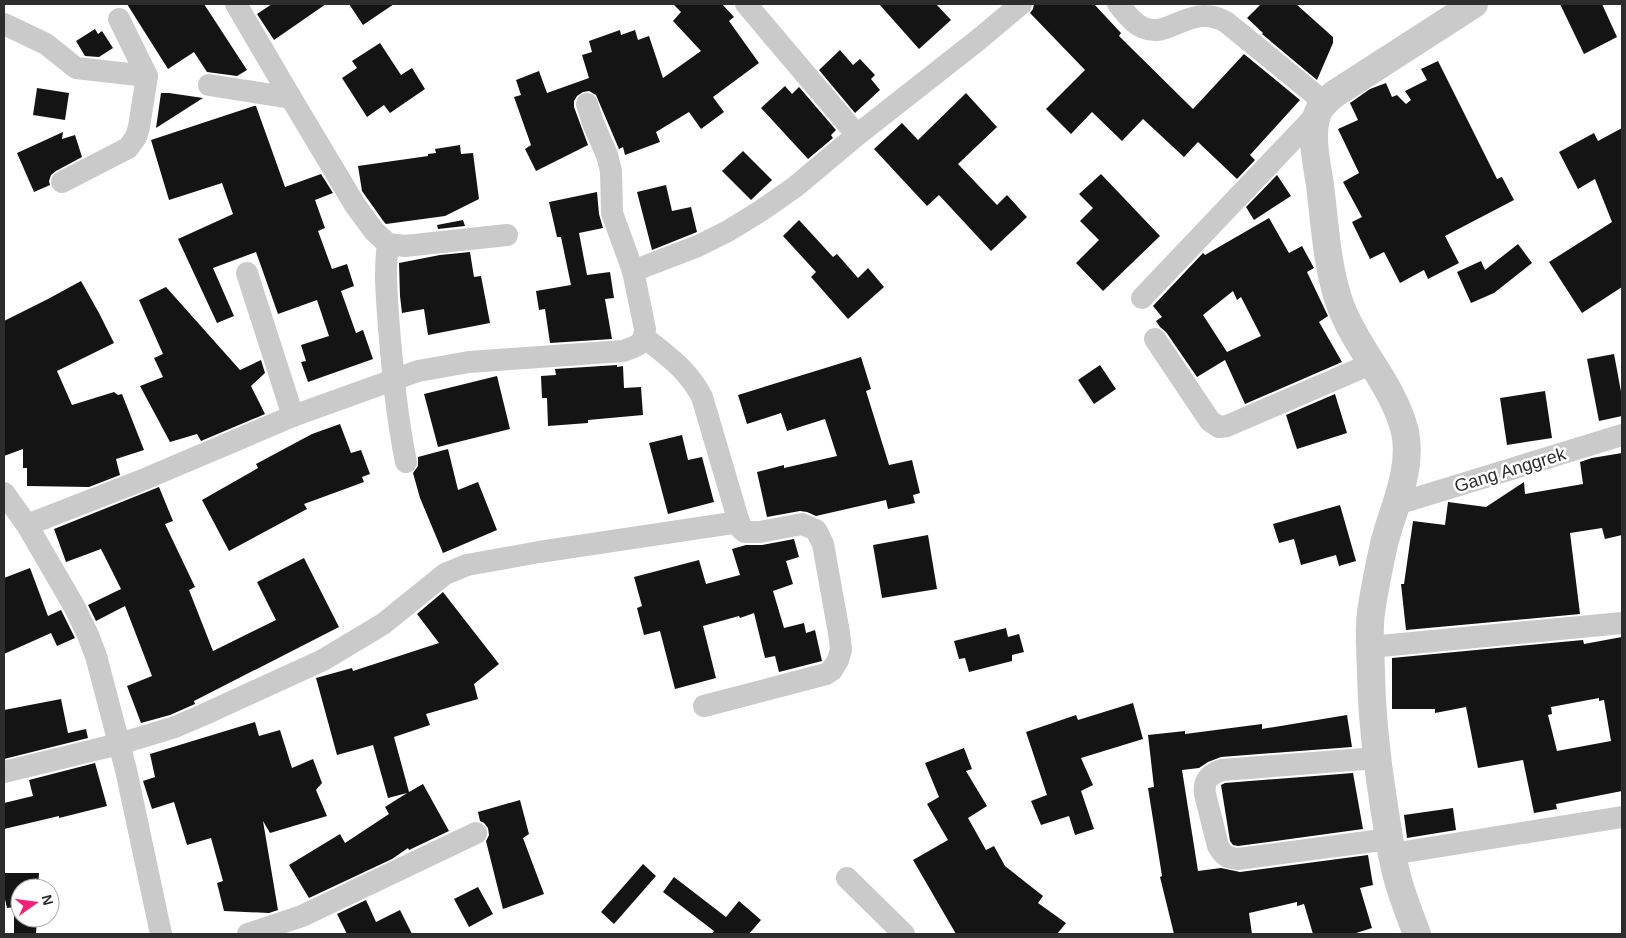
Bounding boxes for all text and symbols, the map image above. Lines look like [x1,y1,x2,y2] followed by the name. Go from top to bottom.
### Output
[1452,443,1569,496] street label: Gang Anggrek
[10,878,60,928] north arrow
[39,893,57,907] text: N

